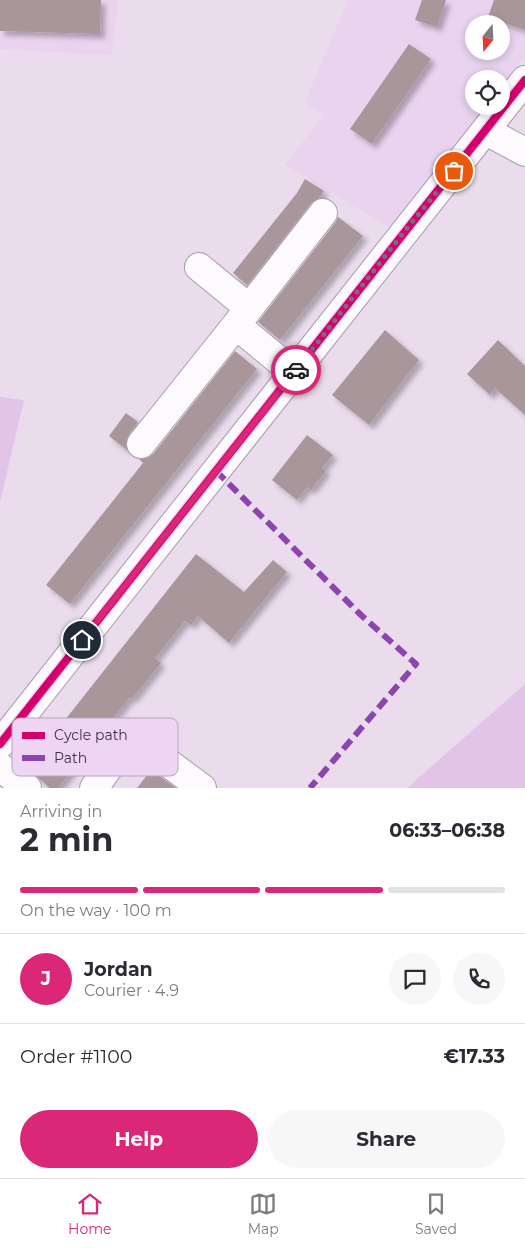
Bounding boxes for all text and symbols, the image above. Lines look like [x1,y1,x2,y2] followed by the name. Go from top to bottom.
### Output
[465,15,510,60] north arrow
[465,15,510,115] map controls
[465,70,510,115] button: locate
[433,150,475,192] pin
[440,157,468,185] icon: bag
[271,345,321,395] courier
[282,356,310,384] icon: car
[61,619,103,661] pin
[68,626,96,654] icon: home
[12,718,178,776] legend
[54,726,128,744] text: Cycle path
[54,749,87,767] text: Path
[20,802,102,821] text: Arriving in
[389,819,505,842] text: 06:33–06:38
[20,820,113,859] text: 2 min
[20,901,172,920] text: On the way · 100 m
[389,953,441,1005] button: chat
[453,953,505,1005] button: phone
[84,958,153,981] text: Jordan
[41,967,51,990] text: J
[84,981,179,1000] text: Courier · 4.9
[20,1045,132,1068] text: Order #1100
[444,1045,505,1068] text: €17.33
[20,1110,258,1168] button: Help
[268,1110,505,1168] button: Share
[68,1190,112,1238] tab: Home
[248,1190,279,1238] tab: Map
[415,1190,457,1238] tab: Saved

